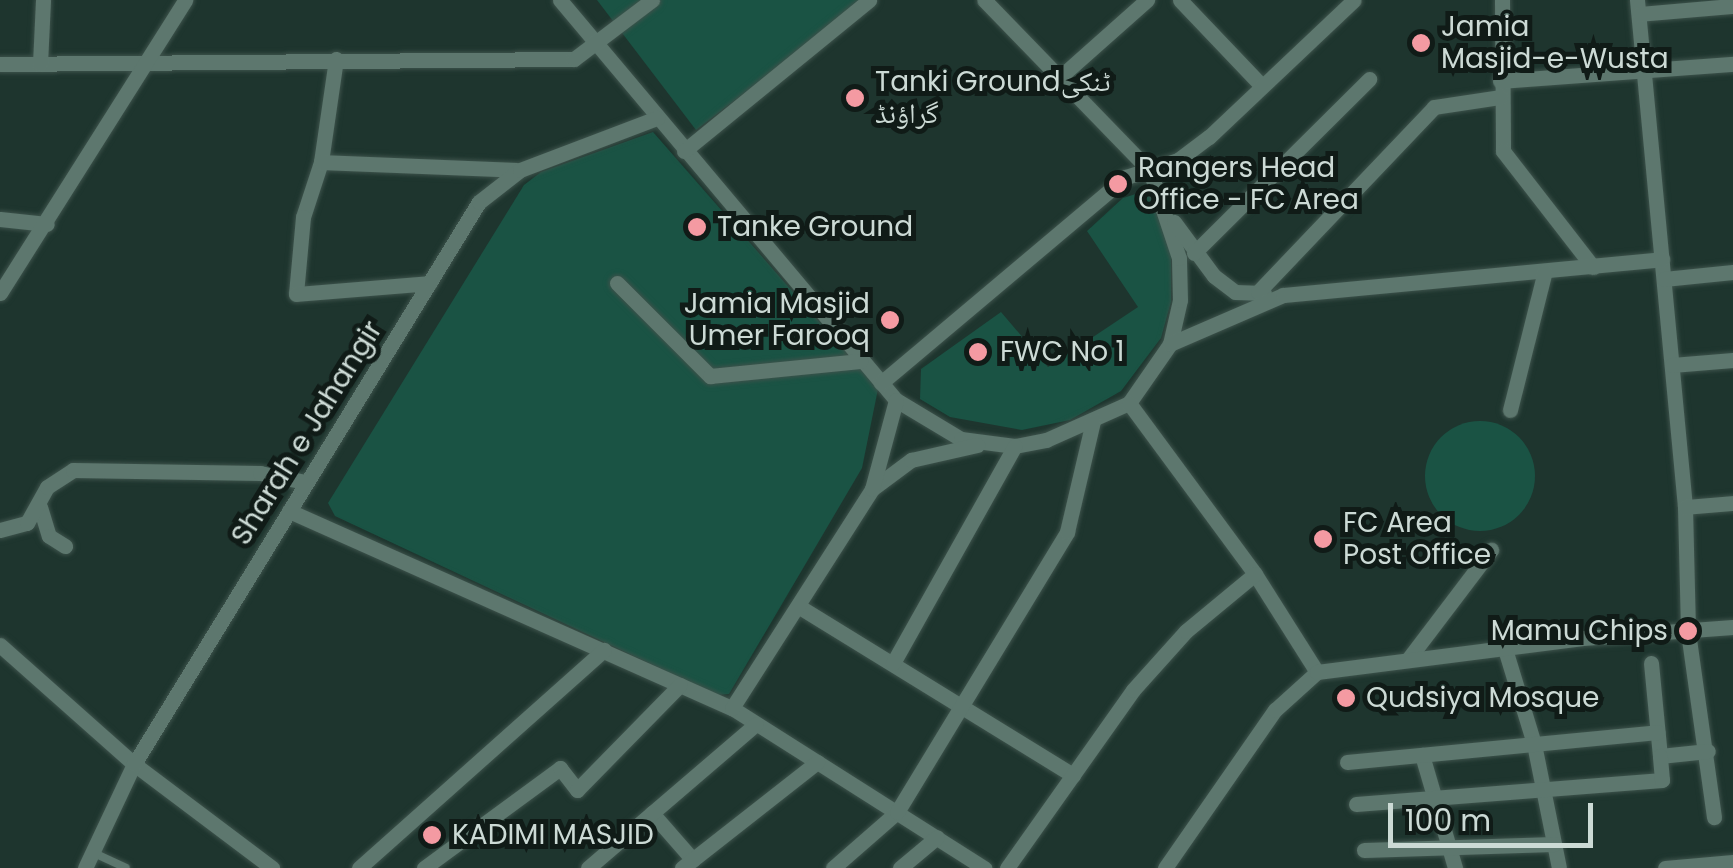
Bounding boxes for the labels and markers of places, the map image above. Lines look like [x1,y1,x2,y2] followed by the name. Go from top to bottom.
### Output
[1441,10,1669,76] place label: Jamia Masjid-e-Wusta
[1410,32,1432,54] marker: Jamia Masjid-e-Wusta
[875,65,1111,131] place label: Tanki Groundٹنکی گراؤنڈ
[844,87,866,109] marker: Tanki Groundٹنکی گراؤنڈ
[1138,151,1359,217] place label: Rangers Head Office - FC Area
[1107,173,1129,195] marker: Rangers Head Office - FC Area
[717,210,913,244] place label: Tanke Ground
[686,216,708,238] marker: Tanke Ground
[684,287,870,353] place label: Jamia Masjid Umer Farooq
[879,309,901,331] marker: Jamia Masjid Umer Farooq
[1000,335,1125,369] place label: FWC No 1
[965,339,991,365] marker: FWC No 1
[1343,506,1491,572] place label: FC Area Post Office
[1312,528,1334,550] marker: FC Area Post Office
[1491,614,1668,648] place label: Mamu Chips
[1677,620,1699,642] marker: Mamu Chips
[1366,681,1599,715] place label: Qudsiya Mosque
[1335,687,1357,709] marker: Qudsiya Mosque
[452,818,654,852] place label: KADIMI MASJID
[421,824,443,846] marker: KADIMI MASJID

